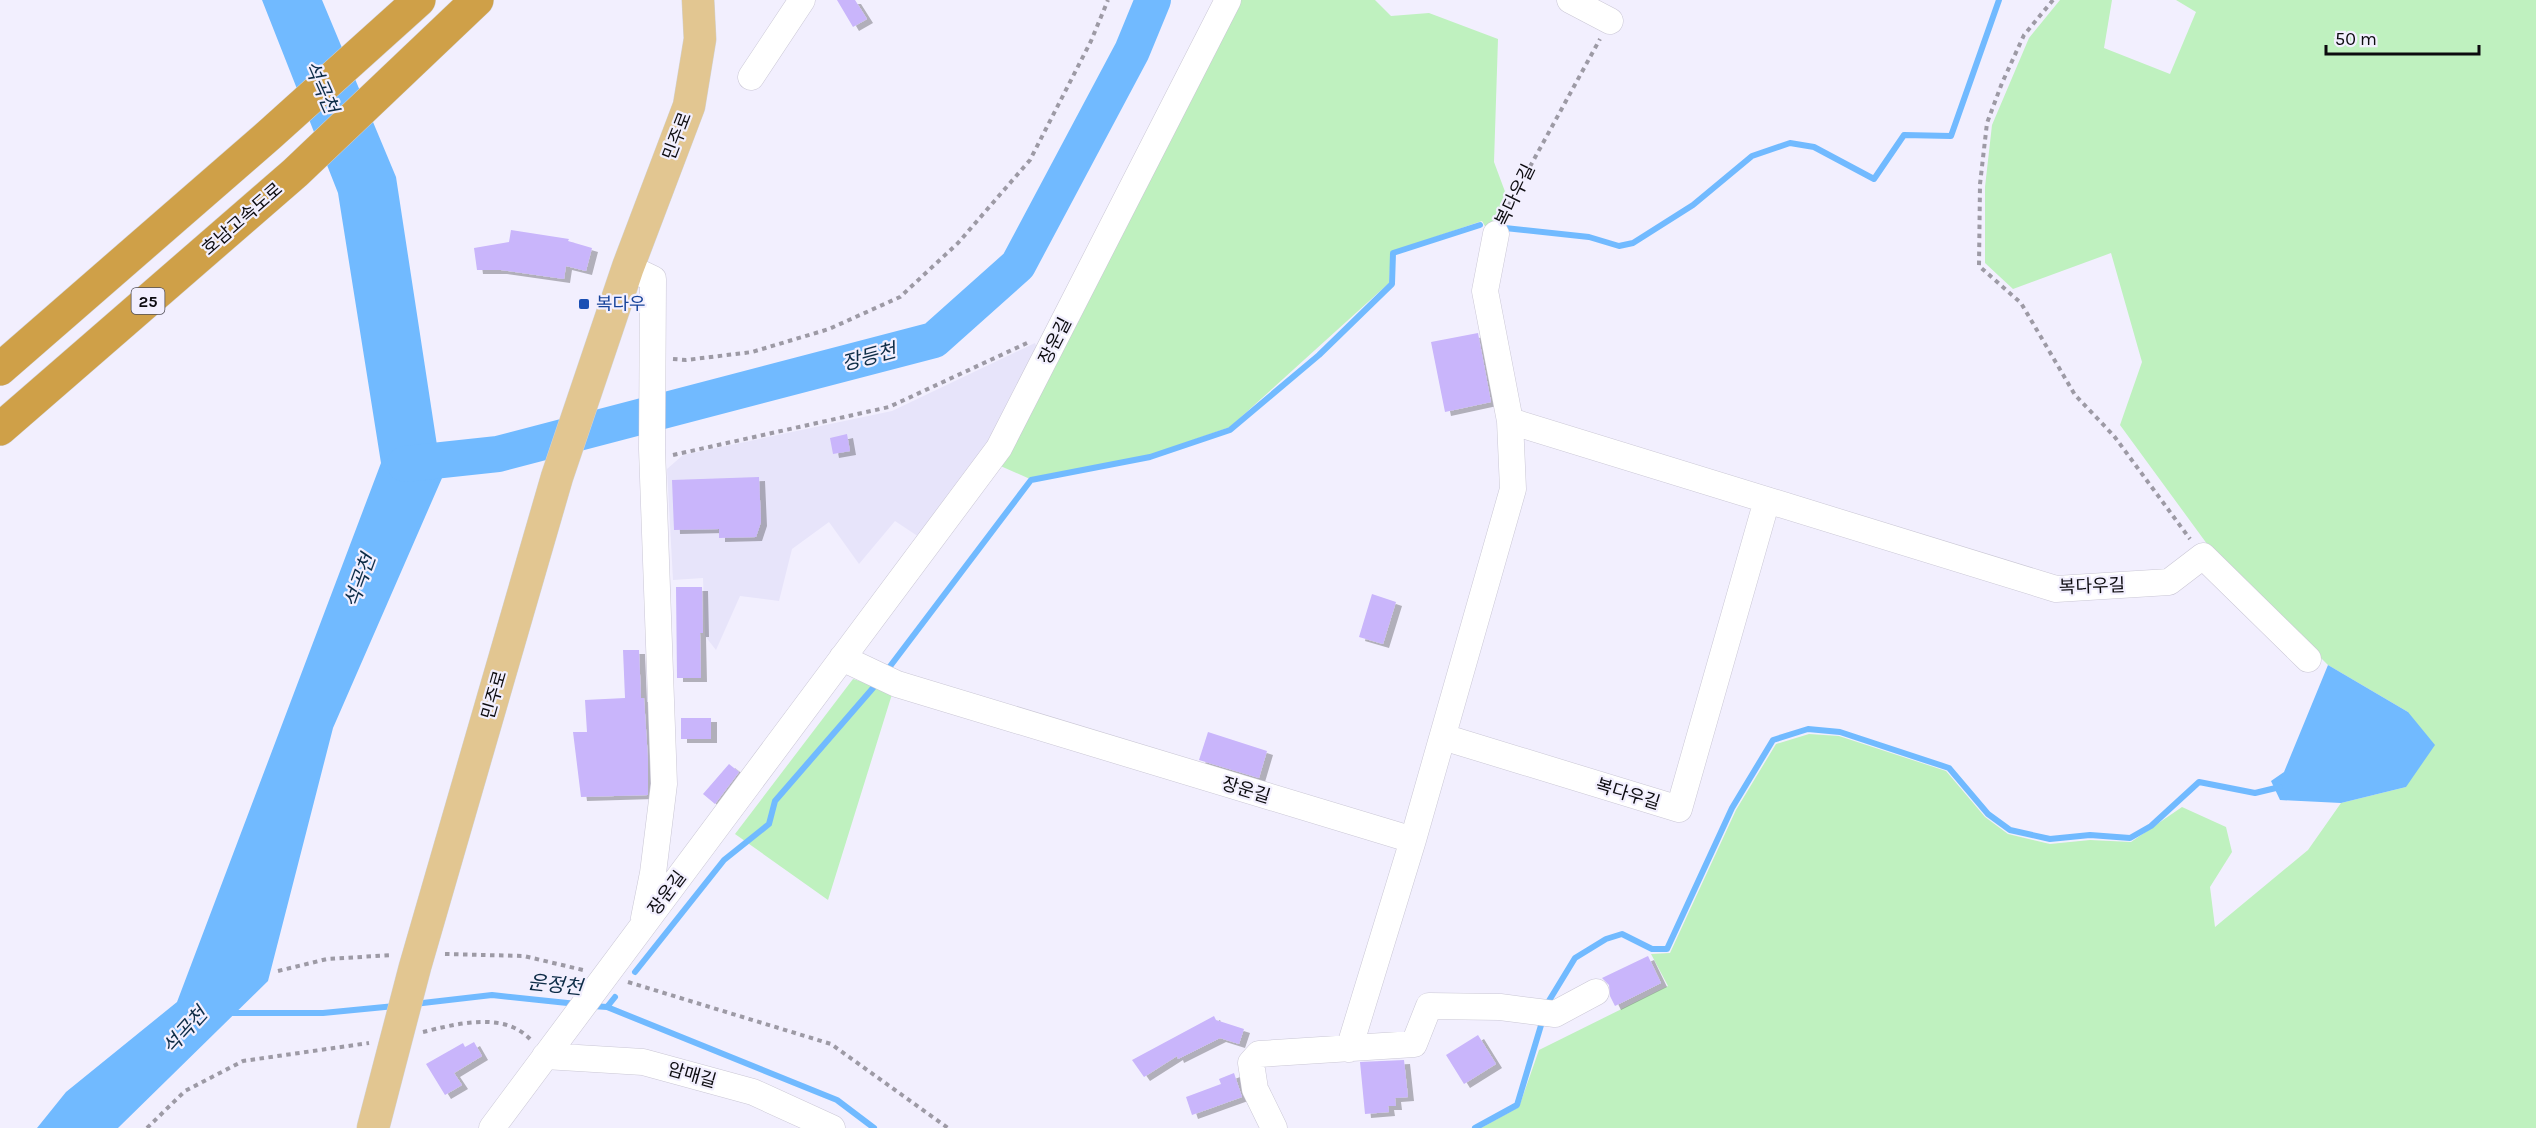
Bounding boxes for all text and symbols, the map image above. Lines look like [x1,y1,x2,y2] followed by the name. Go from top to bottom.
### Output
[2326,18,2479,56] scale bar
[2335,28,2377,50] text: 50 m
[299,57,344,119] water label: 석곡천
[658,109,696,163] street label: 민주로
[1491,160,1539,230] street label: 복다우길
[197,178,287,260] street label: 호남고속도로
[132,288,164,314] road number: 25
[596,293,646,315] place label: 복다우
[577,297,591,311] marker: 복다우
[1034,314,1076,368] street label: 장운길
[839,338,901,375] water label: 장등천
[340,549,381,611] water label: 석곡천
[2059,574,2125,598] street label: 복다우길
[477,668,511,722] street label: 민주로
[1219,772,1273,808] street label: 장운길
[1593,774,1663,814] street label: 복다우길
[643,867,691,919] street label: 장운길
[526,971,586,1000] water label: 운정천
[158,1001,214,1059] water label: 석곡천
[665,1058,719,1092] street label: 암매길

